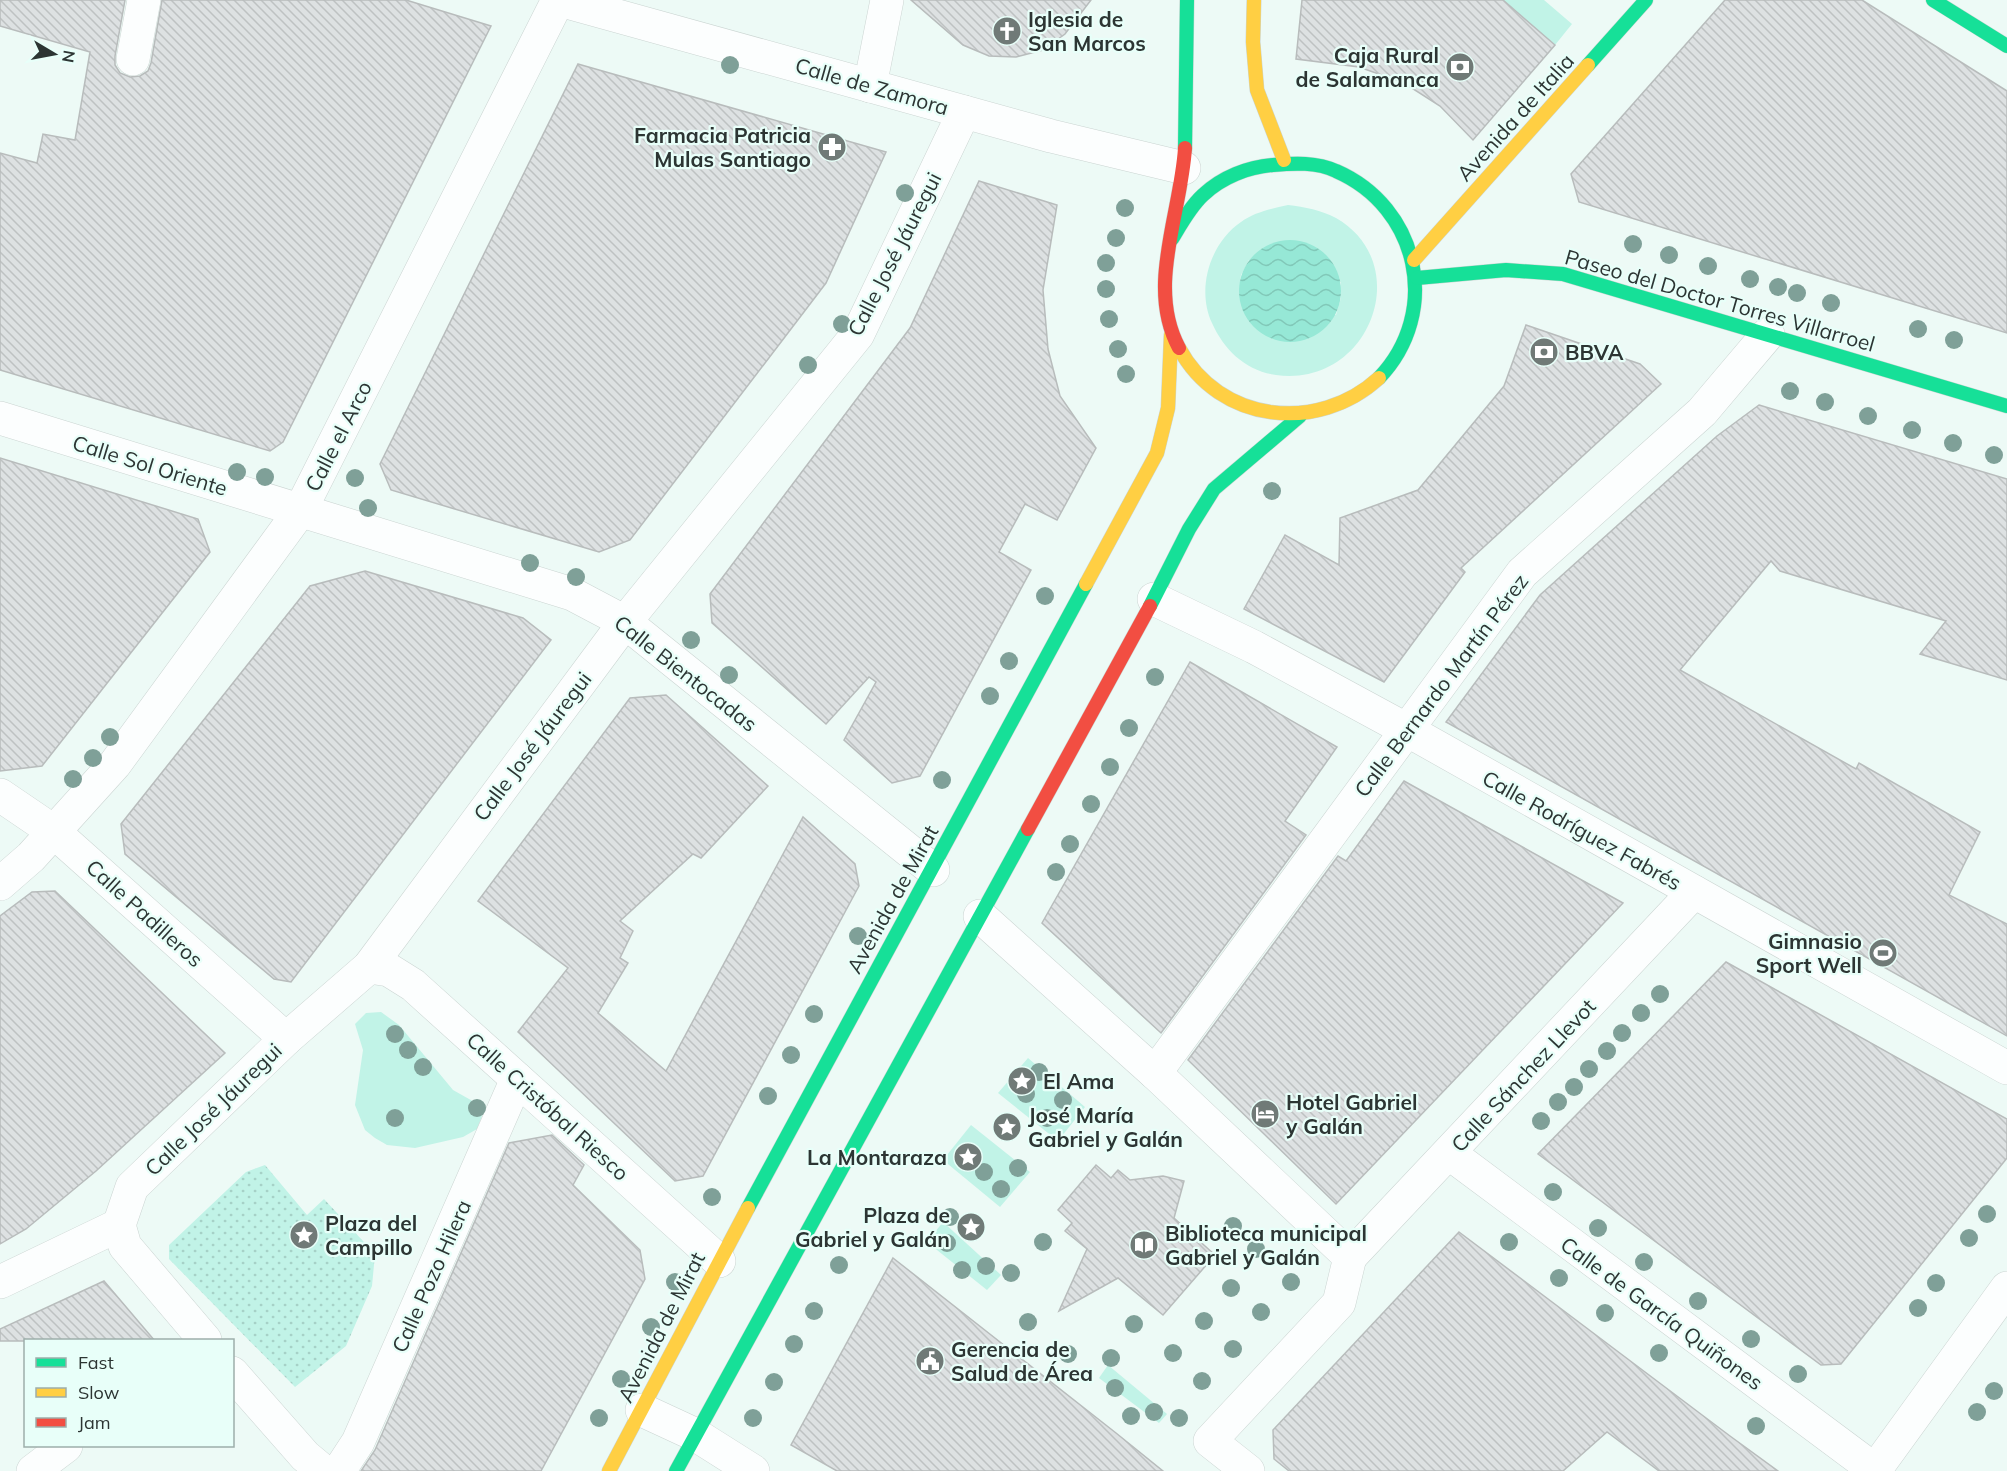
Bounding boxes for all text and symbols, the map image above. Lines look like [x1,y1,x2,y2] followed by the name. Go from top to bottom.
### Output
[1028,6,1146,56] place label: Iglesia de San Marcos
[991,15,1023,47] church icon: Iglesia de San Marcos
[24,24,84,84] north arrow
[1296,42,1439,92] place label: Caja Rural de Salamanca
[1451,48,1579,186] street label: Avenida de Italia
[58,49,80,64] text: N
[1444,51,1476,83] bank icon: Caja Rural de Salamanca
[792,52,952,120] street label: Calle de Zamora
[634,122,811,172] place label: Farmacia Patricia Mulas Santiago
[816,131,848,163] pharmacy icon: Farmacia Patricia Mulas Santiago
[842,168,946,340] street label: Calle José Jáuregui
[1562,243,1878,357] street label: Paseo del Doctor Torres Villarroel
[1528,336,1560,368] bank icon: BBVA
[1565,339,1624,365] place label: BBVA
[299,376,377,496] street label: Calle el Arco
[70,429,230,501] street label: Calle Sol Oriente
[1349,568,1533,802] street label: Calle Bernardo Martín Pérez
[609,609,763,737] street label: Calle Bientocadas
[467,666,597,826] street label: Calle José Jáuregui
[1478,764,1686,896] street label: Calle Rodríguez Fabrés
[841,820,943,978] street label: Avenida de Mirat
[81,854,209,972] street label: Calle Padilleros
[1756,928,1862,978] place label: Gimnasio Sport Well
[1867,937,1899,969] sports icon: Gimnasio Sport Well
[1445,993,1601,1157] street label: Calle Sánchez Llevot
[462,1026,634,1186] street label: Calle Cristóbal Riesco
[139,1037,287,1181] street label: Calle José Jáuregui
[1006,1065,1038,1097] place icon: El Ama
[1043,1068,1114,1094] place label: El Ama
[1285,1089,1417,1139] place label: Hotel Gabriel y Galán
[1249,1098,1281,1130] hotel icon: Hotel Gabriel y Galán
[1028,1102,1183,1152] place label: José María Gabriel y Galán
[991,1111,1023,1143] place icon: José María Gabriel y Galán
[952,1141,984,1173] place icon: La Montaraza
[807,1144,947,1170] place label: La Montaraza
[386,1196,476,1356] street label: Calle Pozo Hilera
[795,1202,950,1252] place label: Plaza de Gabriel y Galán
[325,1210,417,1260] place label: Plaza del Campillo
[955,1211,987,1243] place icon: Plaza de Gabriel y Galán
[288,1219,320,1251] place icon: Plaza del Campillo
[1165,1220,1367,1270] place label: Biblioteca municipal Gabriel y Galán
[1128,1229,1160,1261] library icon: Biblioteca municipal Gabriel y Galán
[1556,1231,1768,1395] street label: Calle de García Quiñones
[612,1247,710,1407] street label: Avenida de Mirat
[951,1336,1093,1386] place label: Gerencia de Salud de Área
[24,1339,234,1447] legend
[914,1345,946,1377] public building icon: Gerencia de Salud de Área
[78,1351,114,1374] text: Fast
[78,1381,120,1404] text: Slow
[78,1411,111,1434] text: Jam

